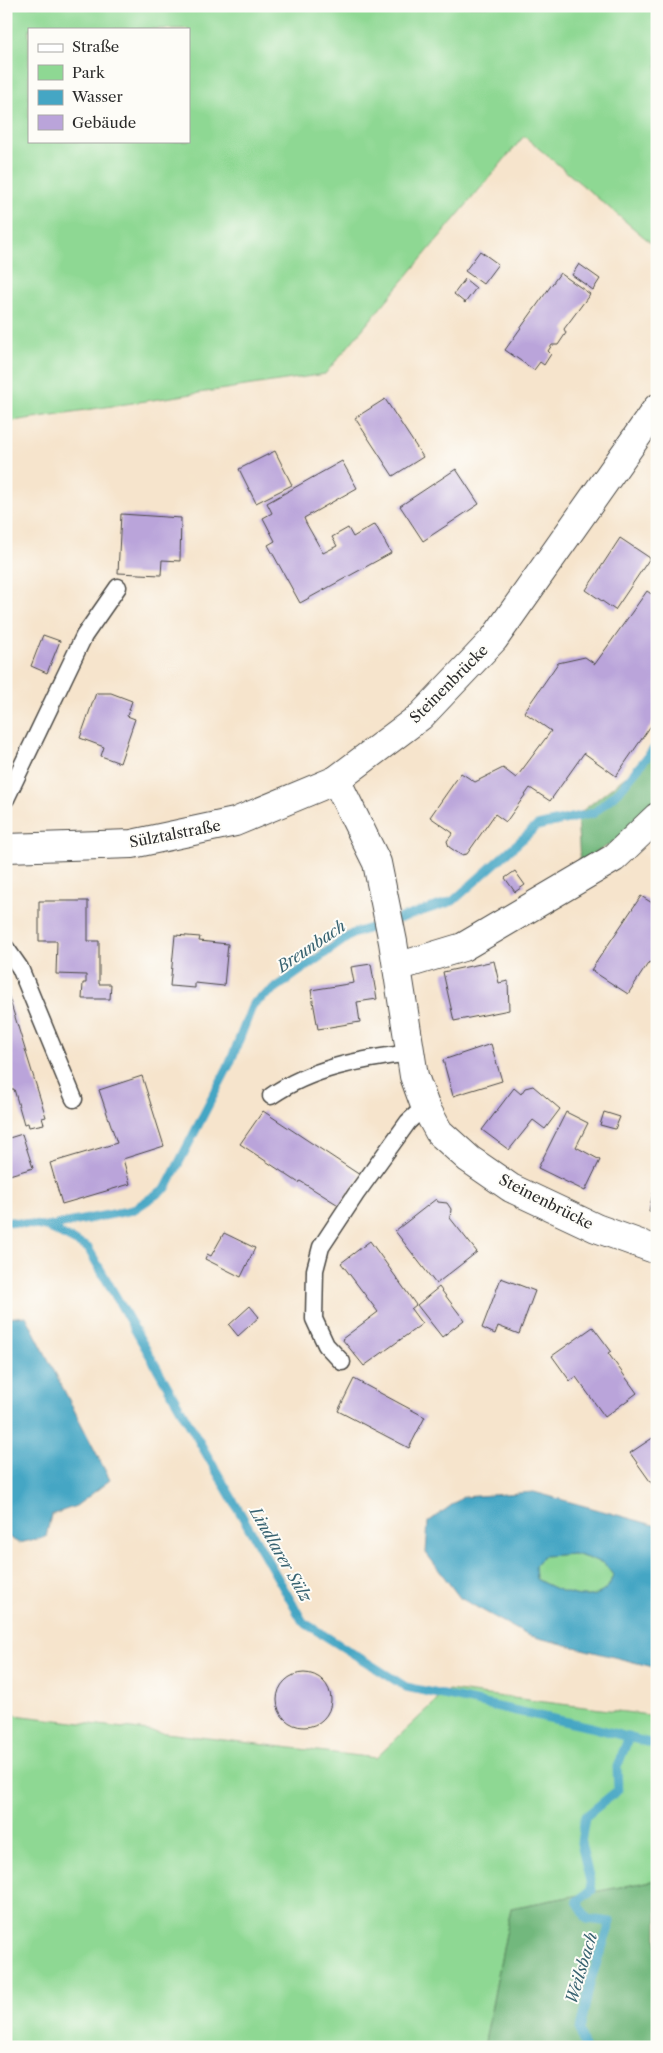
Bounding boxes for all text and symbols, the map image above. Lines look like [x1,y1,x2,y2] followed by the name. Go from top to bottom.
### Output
[28,28,190,142] legend
[72,37,119,56] text: Straße
[72,63,106,82] text: Park
[71,87,123,106] text: Wasser
[72,113,136,132] text: Gebäude
[405,640,492,727] street label: Steinenbrücke
[128,815,222,852] street label: Sülztalstraße
[271,916,349,977] water label: Breunbach
[496,1170,597,1233] street label: Steinenbrücke
[245,1501,317,1606] water label: Lindlarer Sülz
[561,1930,601,2006] water label: Weilsbach

